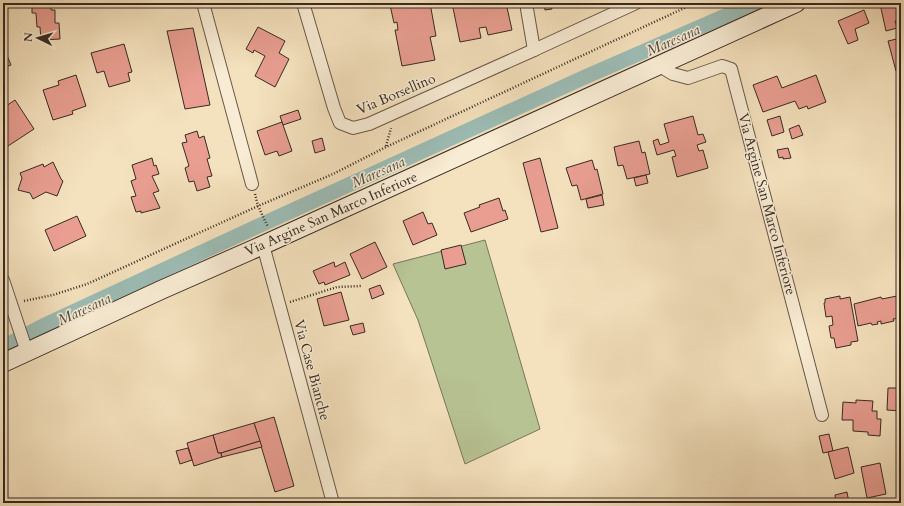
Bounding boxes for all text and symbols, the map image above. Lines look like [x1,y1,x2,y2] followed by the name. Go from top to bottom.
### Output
[18,18,58,58] north arrow
[643,19,703,61] water label: Maresana
[21,31,36,43] text: N
[354,69,439,119] street label: Via Borsellino
[734,111,800,297] street label: Via Argine San Marco Inferiore
[348,151,408,193] water label: Maresana
[242,167,420,261] street label: Via Argine San Marco Inferiore
[54,288,114,330] water label: Maresana
[289,318,335,422] street label: Via Case Bianche

